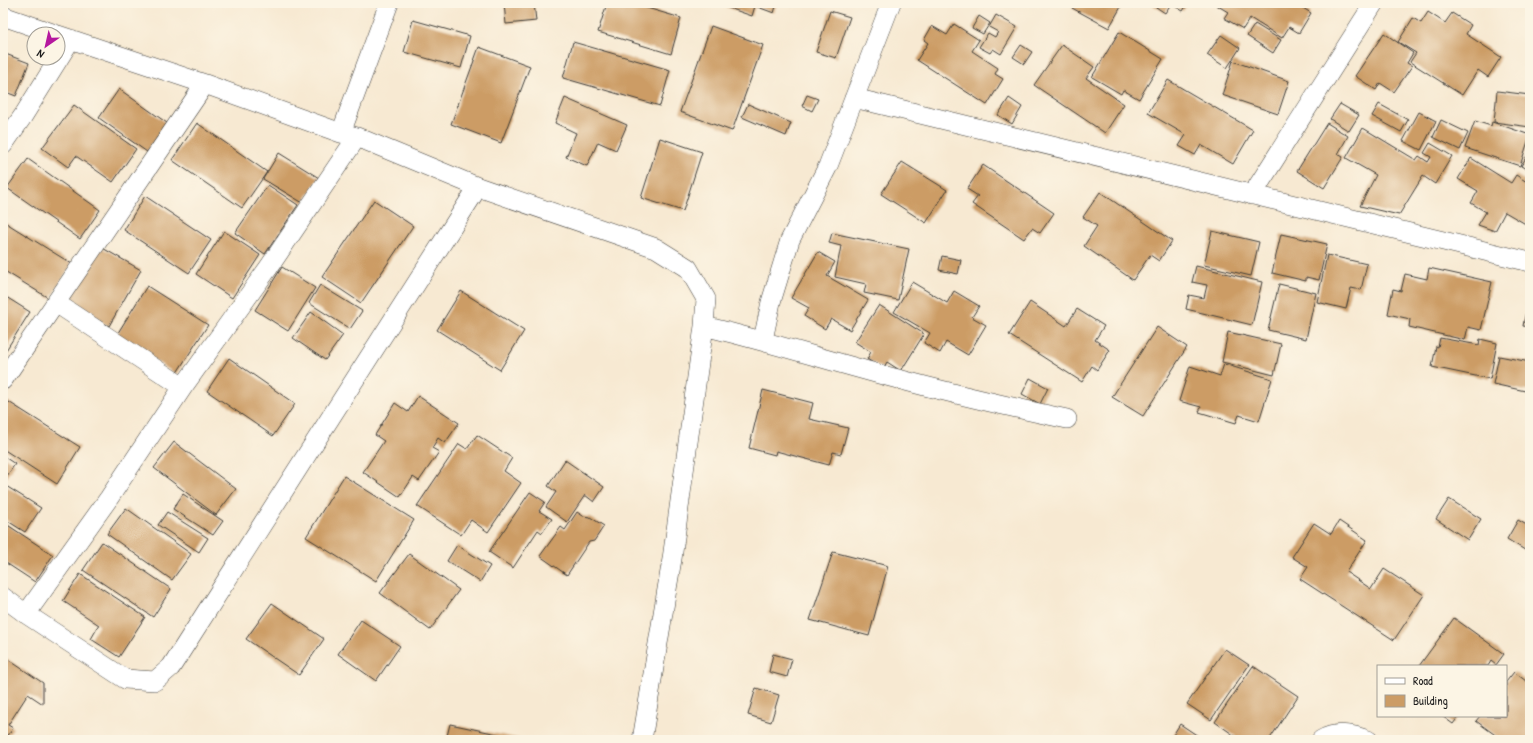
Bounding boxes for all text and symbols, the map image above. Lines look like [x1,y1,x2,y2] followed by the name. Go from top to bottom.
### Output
[26,26,66,66] north arrow
[34,47,47,62] text: N
[1377,665,1507,717] legend
[1413,672,1433,689] text: Road
[1413,692,1448,709] text: Building

